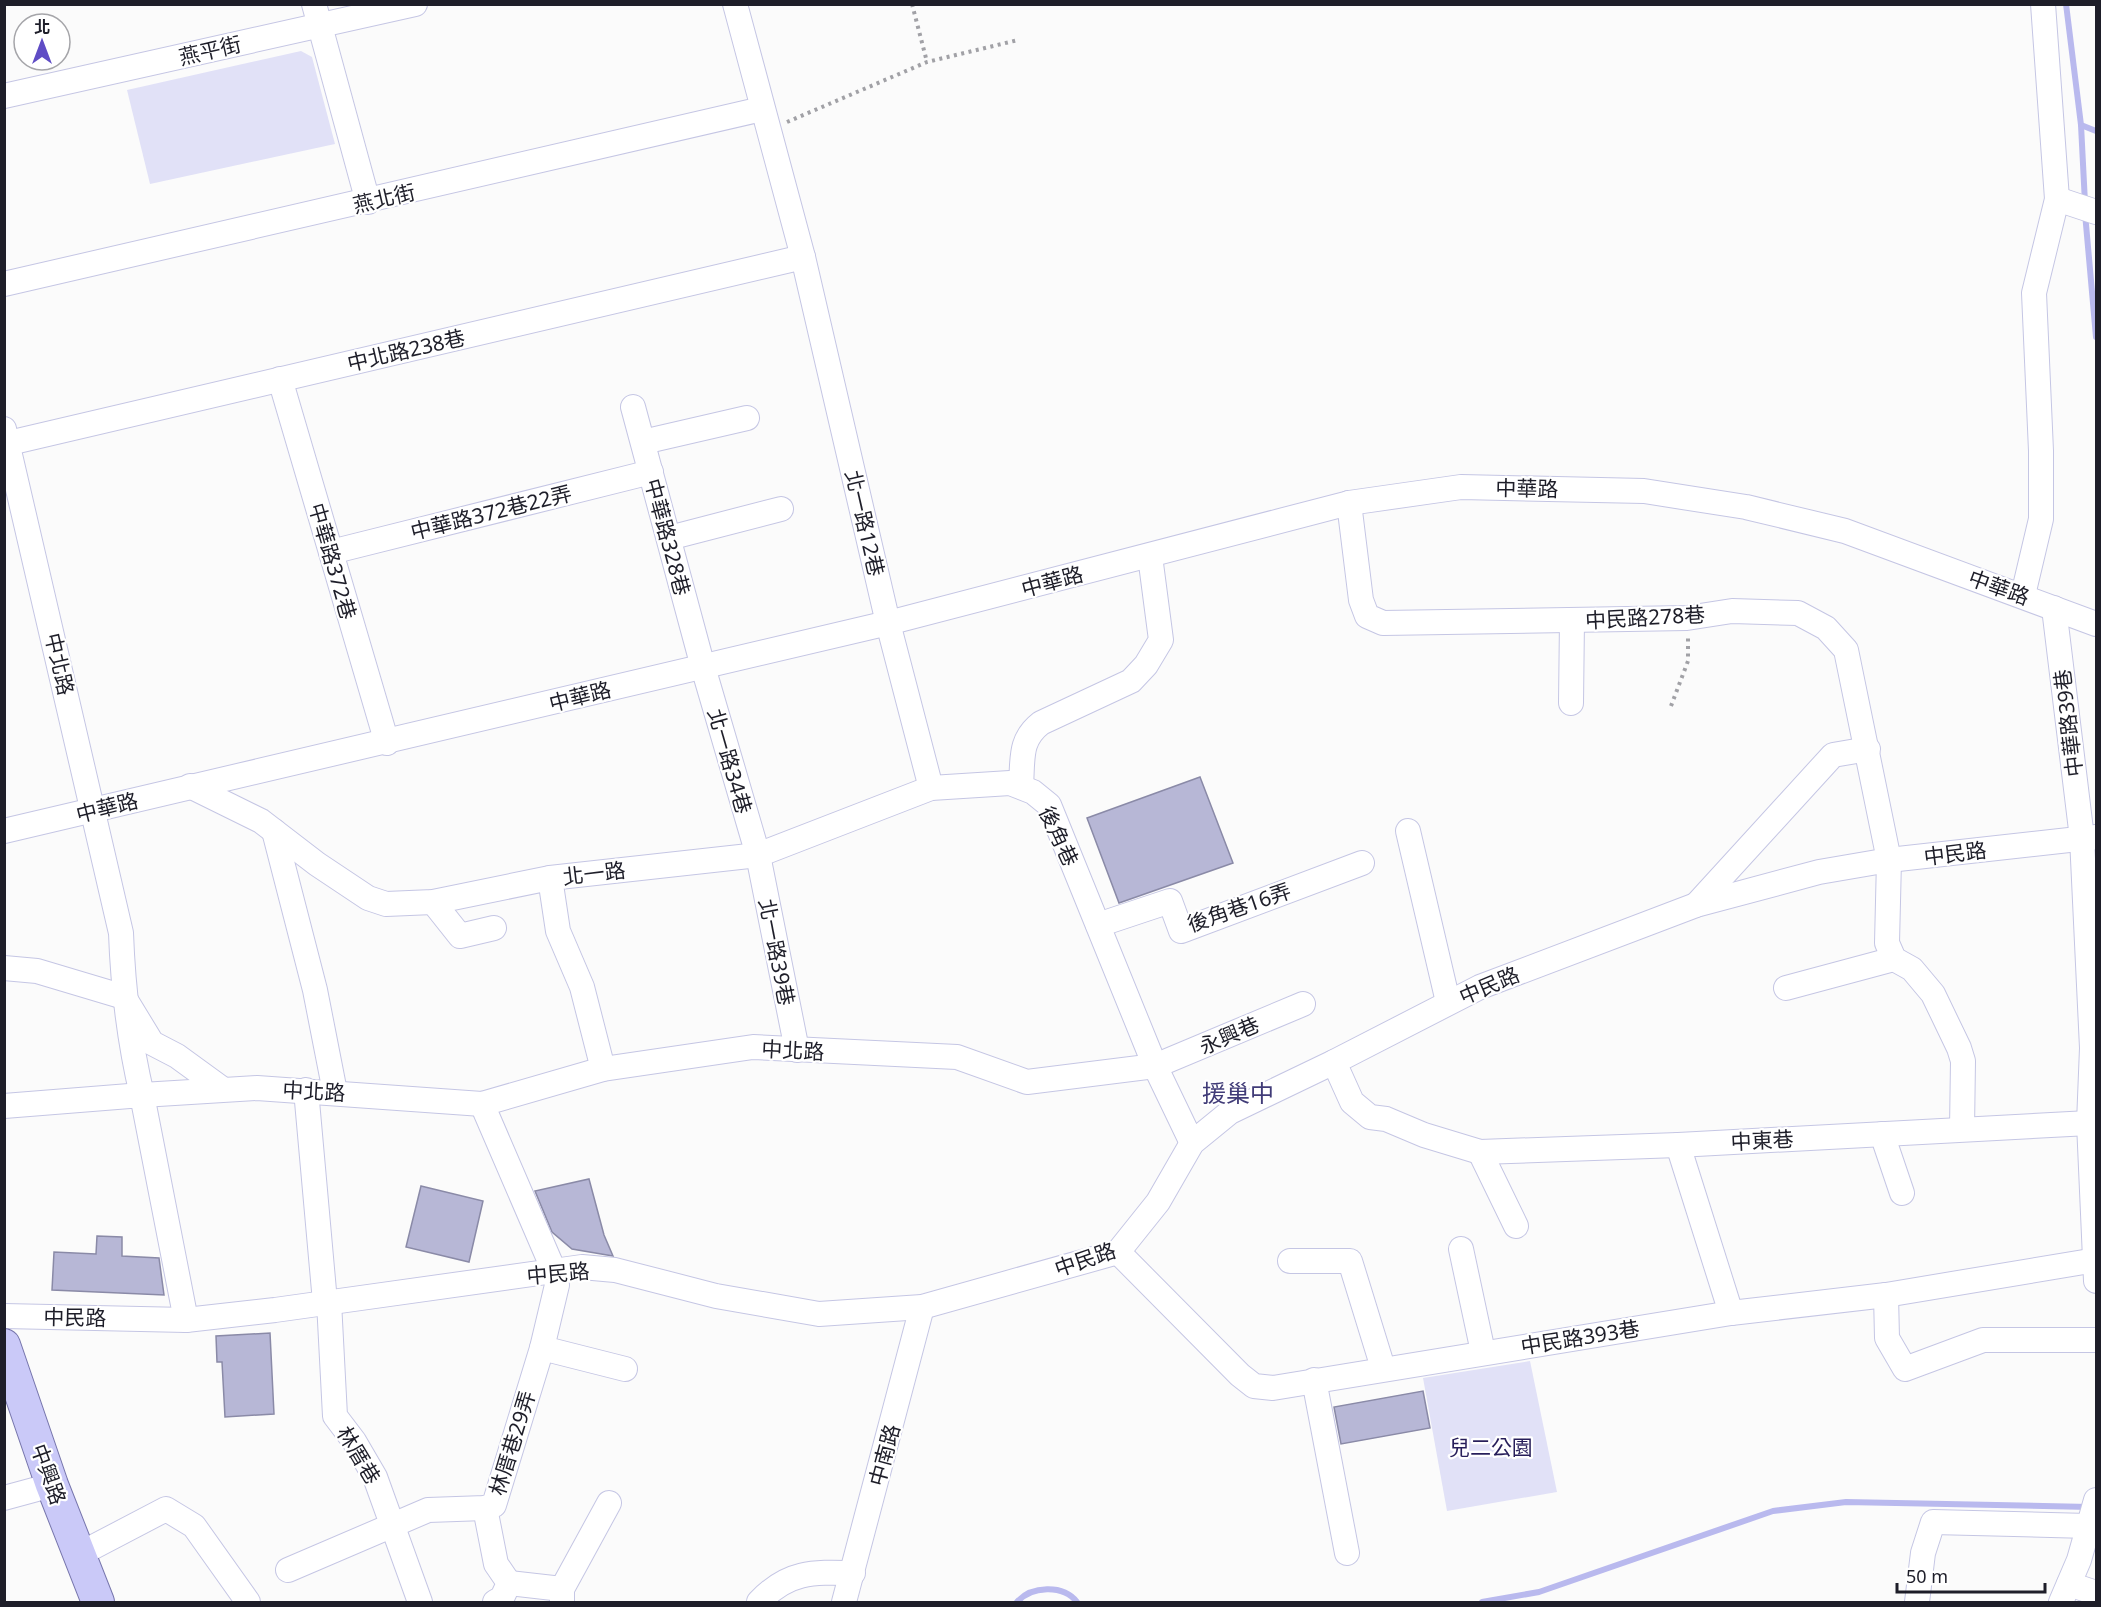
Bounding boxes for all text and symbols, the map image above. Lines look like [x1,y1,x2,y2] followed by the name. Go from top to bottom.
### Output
[12,12,72,72] north arrow
[34,16,50,38] text: 北
[176,29,244,71] street label: 燕平街
[350,177,418,219] street label: 燕北街
[344,323,468,377] street label: 中北路238巷
[839,467,891,579] street label: 北一路12巷
[1495,473,1559,503] street label: 中華路
[639,475,697,599] street label: 中華路328巷
[408,478,574,546] street label: 中華路372巷22弄
[303,499,363,623] street label: 中華路372巷
[1018,559,1086,603] street label: 中華路
[1965,563,2033,611] street label: 中華路
[1584,600,1706,634] street label: 中民路278巷
[39,630,81,698] street label: 中北路
[2048,668,2088,778] street label: 中華路39巷
[546,675,614,717] street label: 中華路
[702,705,758,817] street label: 北一路34巷
[73,786,141,828] street label: 中華路
[1033,802,1085,870] street label: 後角巷
[1922,835,1988,871] street label: 中民路
[561,855,627,891] street label: 北一路
[1183,876,1295,938] street label: 後角巷16弄
[753,896,801,1008] street label: 北一路39巷
[1455,960,1523,1010] street label: 中民路
[1195,1010,1263,1060] street label: 永興巷
[761,1034,825,1066] street label: 中北路
[282,1075,346,1107] street label: 中北路
[1202,1076,1274,1109] district label: 援巢中
[1730,1124,1794,1156] street label: 中東巷
[1051,1236,1119,1282] street label: 中民路
[525,1256,591,1290] street label: 中民路
[43,1302,107,1332] street label: 中民路
[1519,1314,1641,1360] street label: 中民路393巷
[483,1387,541,1499] street label: 林厝巷29弄
[331,1421,387,1489] street label: 林厝巷
[862,1421,906,1489] street label: 中南路
[1449,1433,1533,1461] park label: 兒二公園
[25,1440,73,1508] street label: 中興路
[1897,1556,2046,1594] scale bar
[1906,1564,1948,1588] text: 50 m

